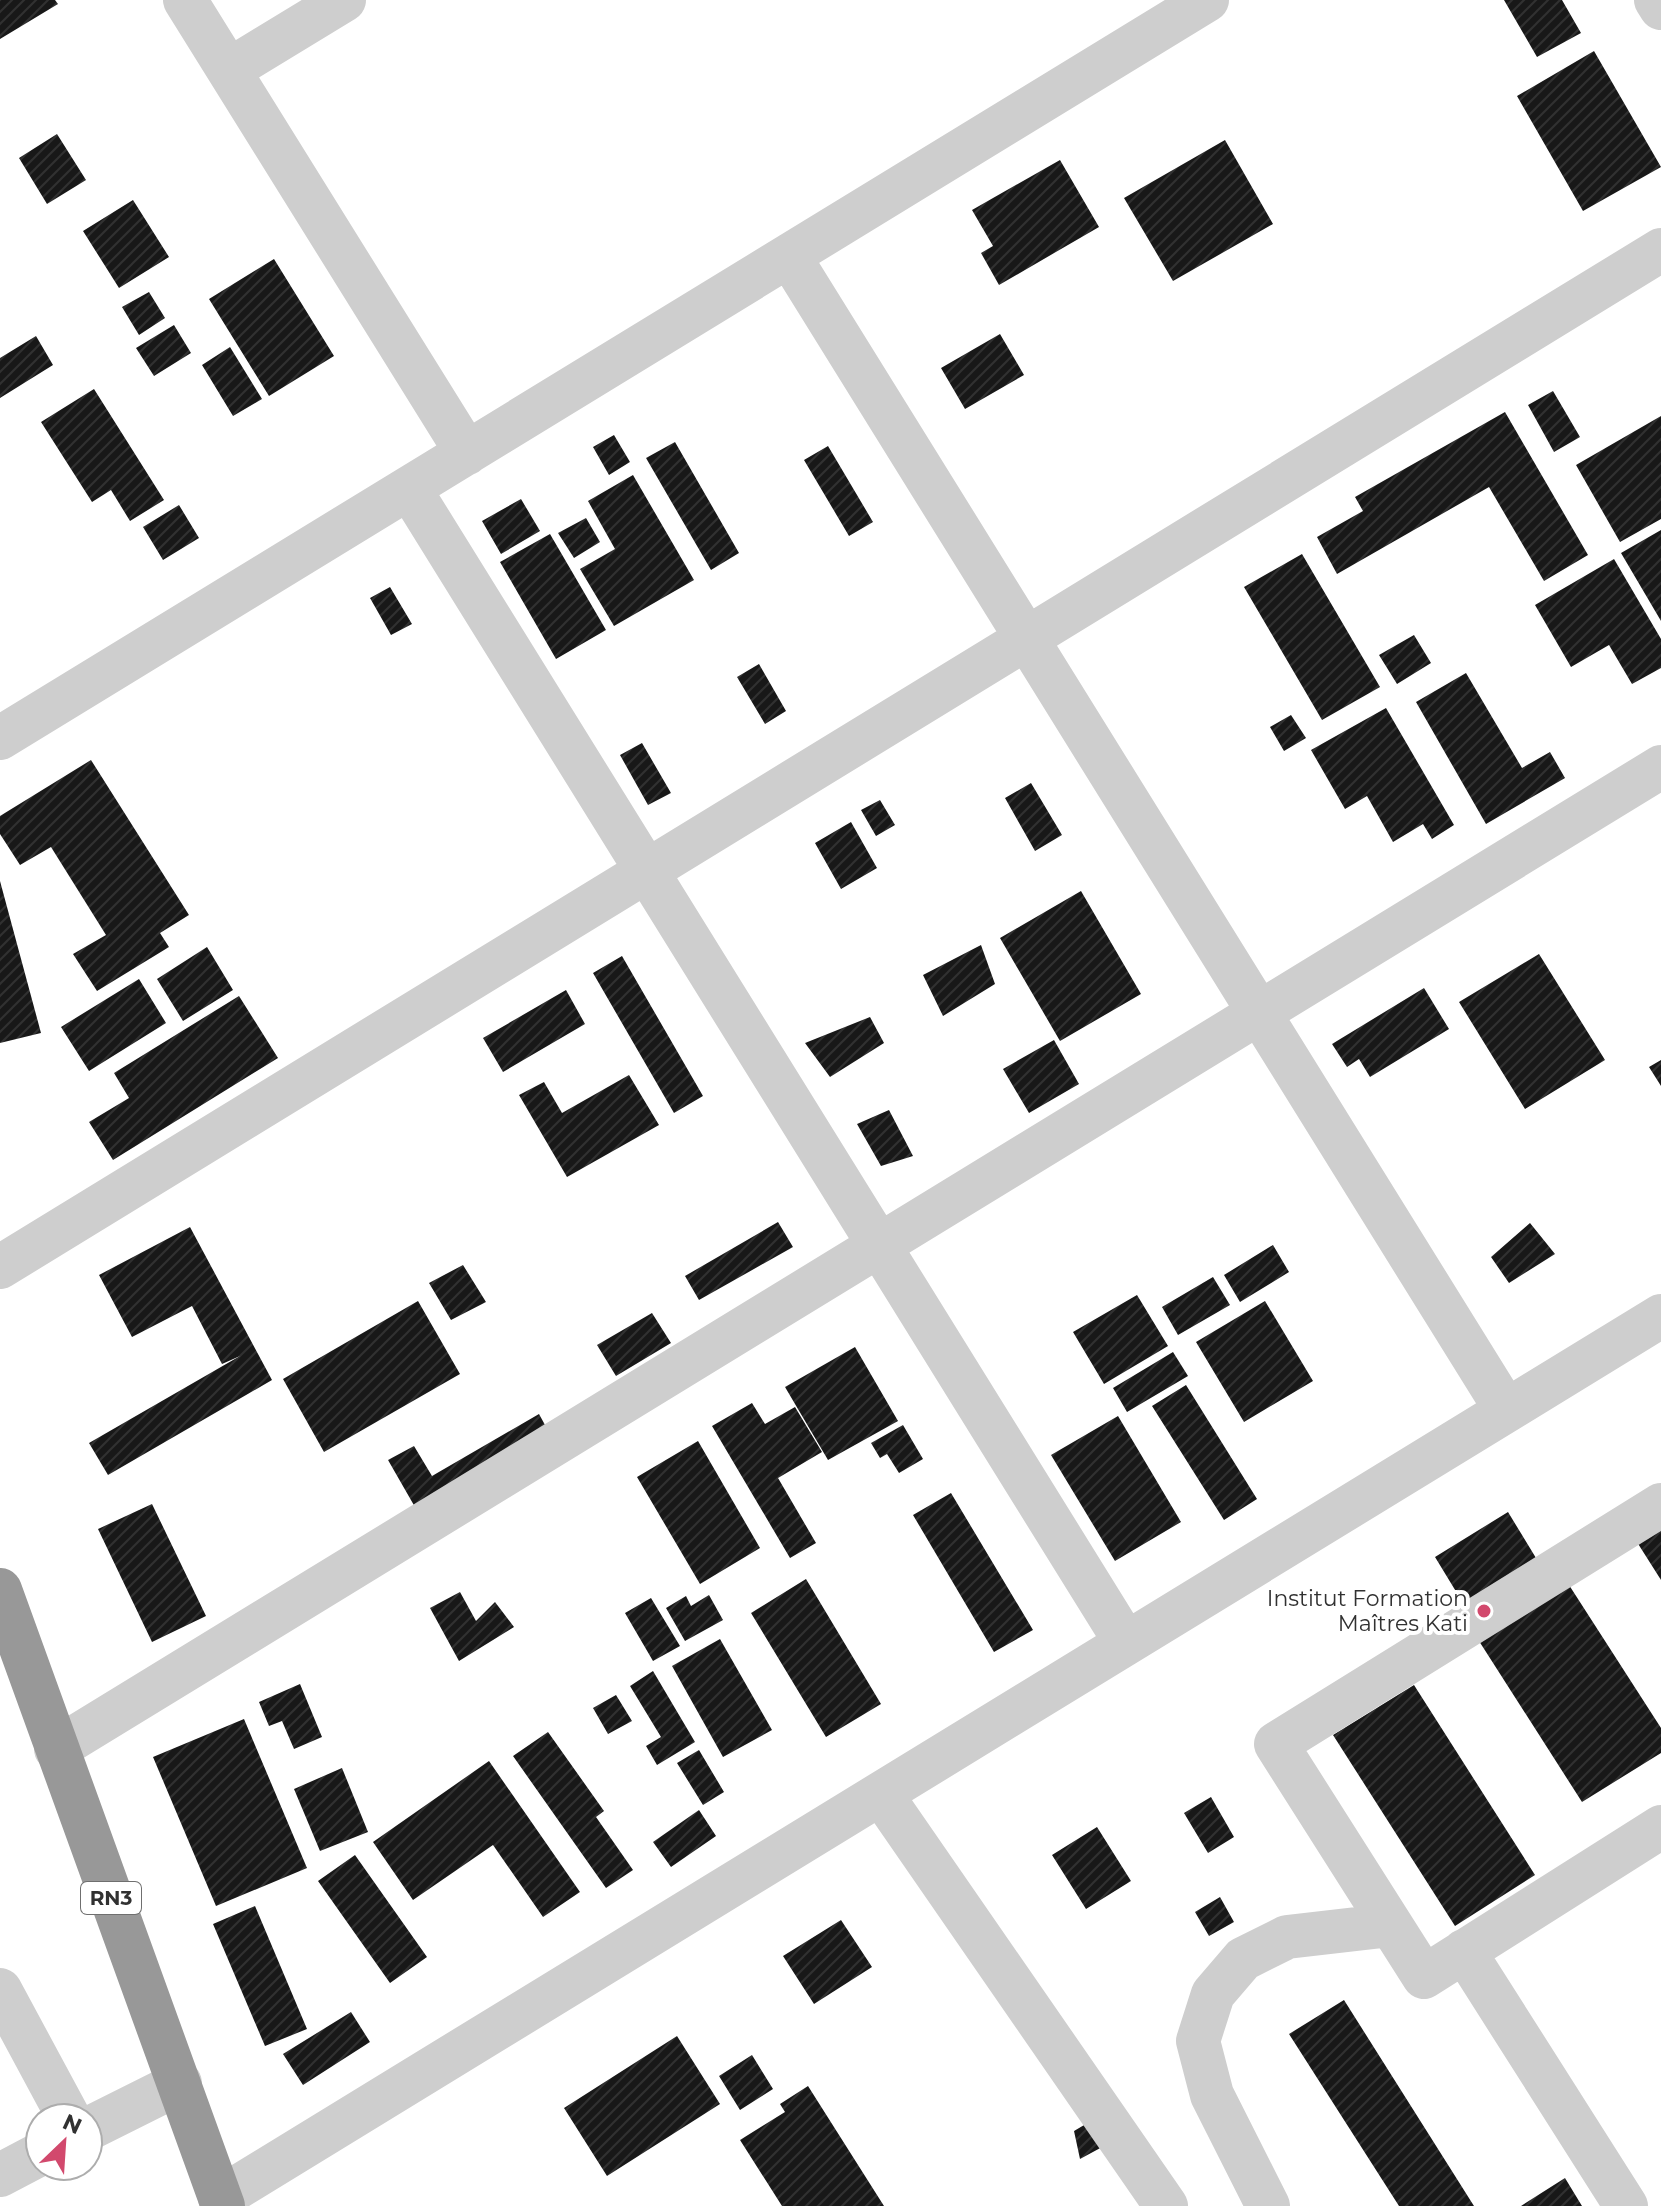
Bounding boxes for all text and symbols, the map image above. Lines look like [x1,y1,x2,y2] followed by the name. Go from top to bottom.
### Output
[1267,1585,1468,1637] place label: Institut Formation Maîtres Kati
[1475,1602,1493,1620] marker: Institut Formation Maîtres Kati
[81,1882,141,1914] road number: RN3
[24,2102,104,2182] north arrow
[58,2108,86,2140] text: N

